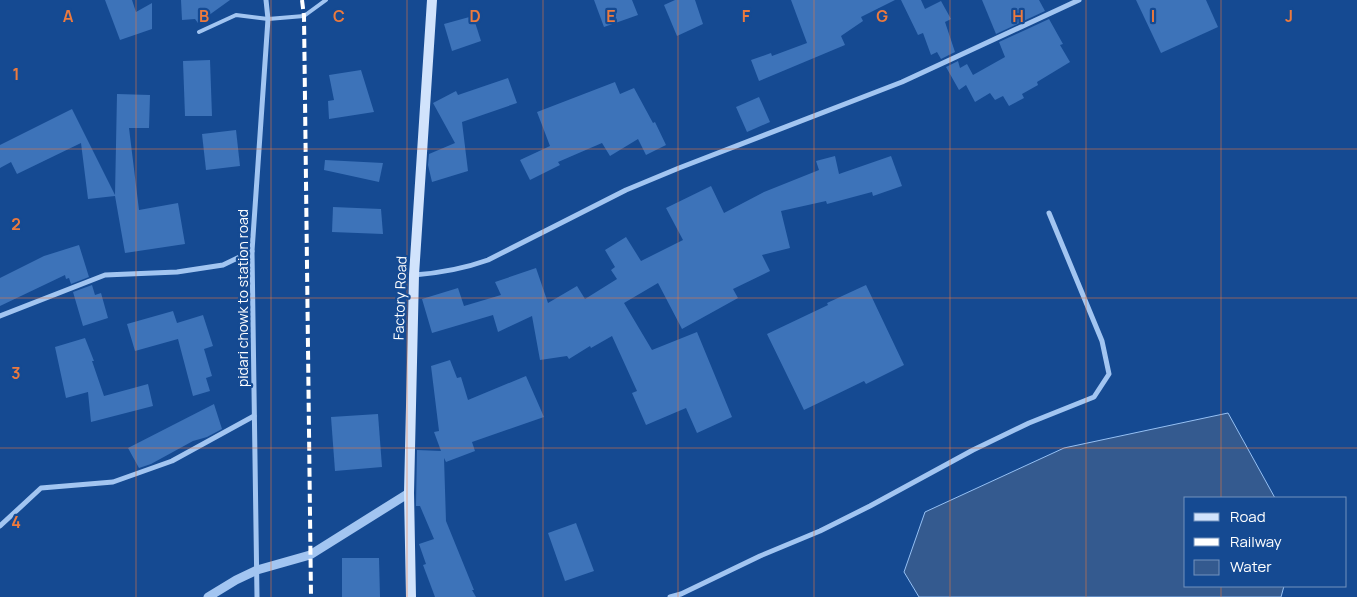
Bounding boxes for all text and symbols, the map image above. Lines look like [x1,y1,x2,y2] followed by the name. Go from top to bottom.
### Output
[63,5,74,27] text: A
[199,5,209,27] text: B
[333,5,345,27] text: C
[469,5,481,27] text: D
[606,5,616,27] text: E
[742,5,751,27] text: F
[876,5,888,27] text: G
[1012,5,1024,27] text: H
[1151,5,1155,27] text: I
[1285,5,1293,27] text: J
[12,63,20,85] text: 1
[233,209,252,387] street label: pidari chowk to station road
[11,213,21,235] text: 2
[389,256,410,340] street label: Factory Road
[11,362,21,384] text: 3
[1184,497,1347,587] legend
[1230,506,1266,527] text: Road
[11,511,21,533] text: 4
[1230,531,1282,552] text: Railway
[1230,556,1272,577] text: Water

